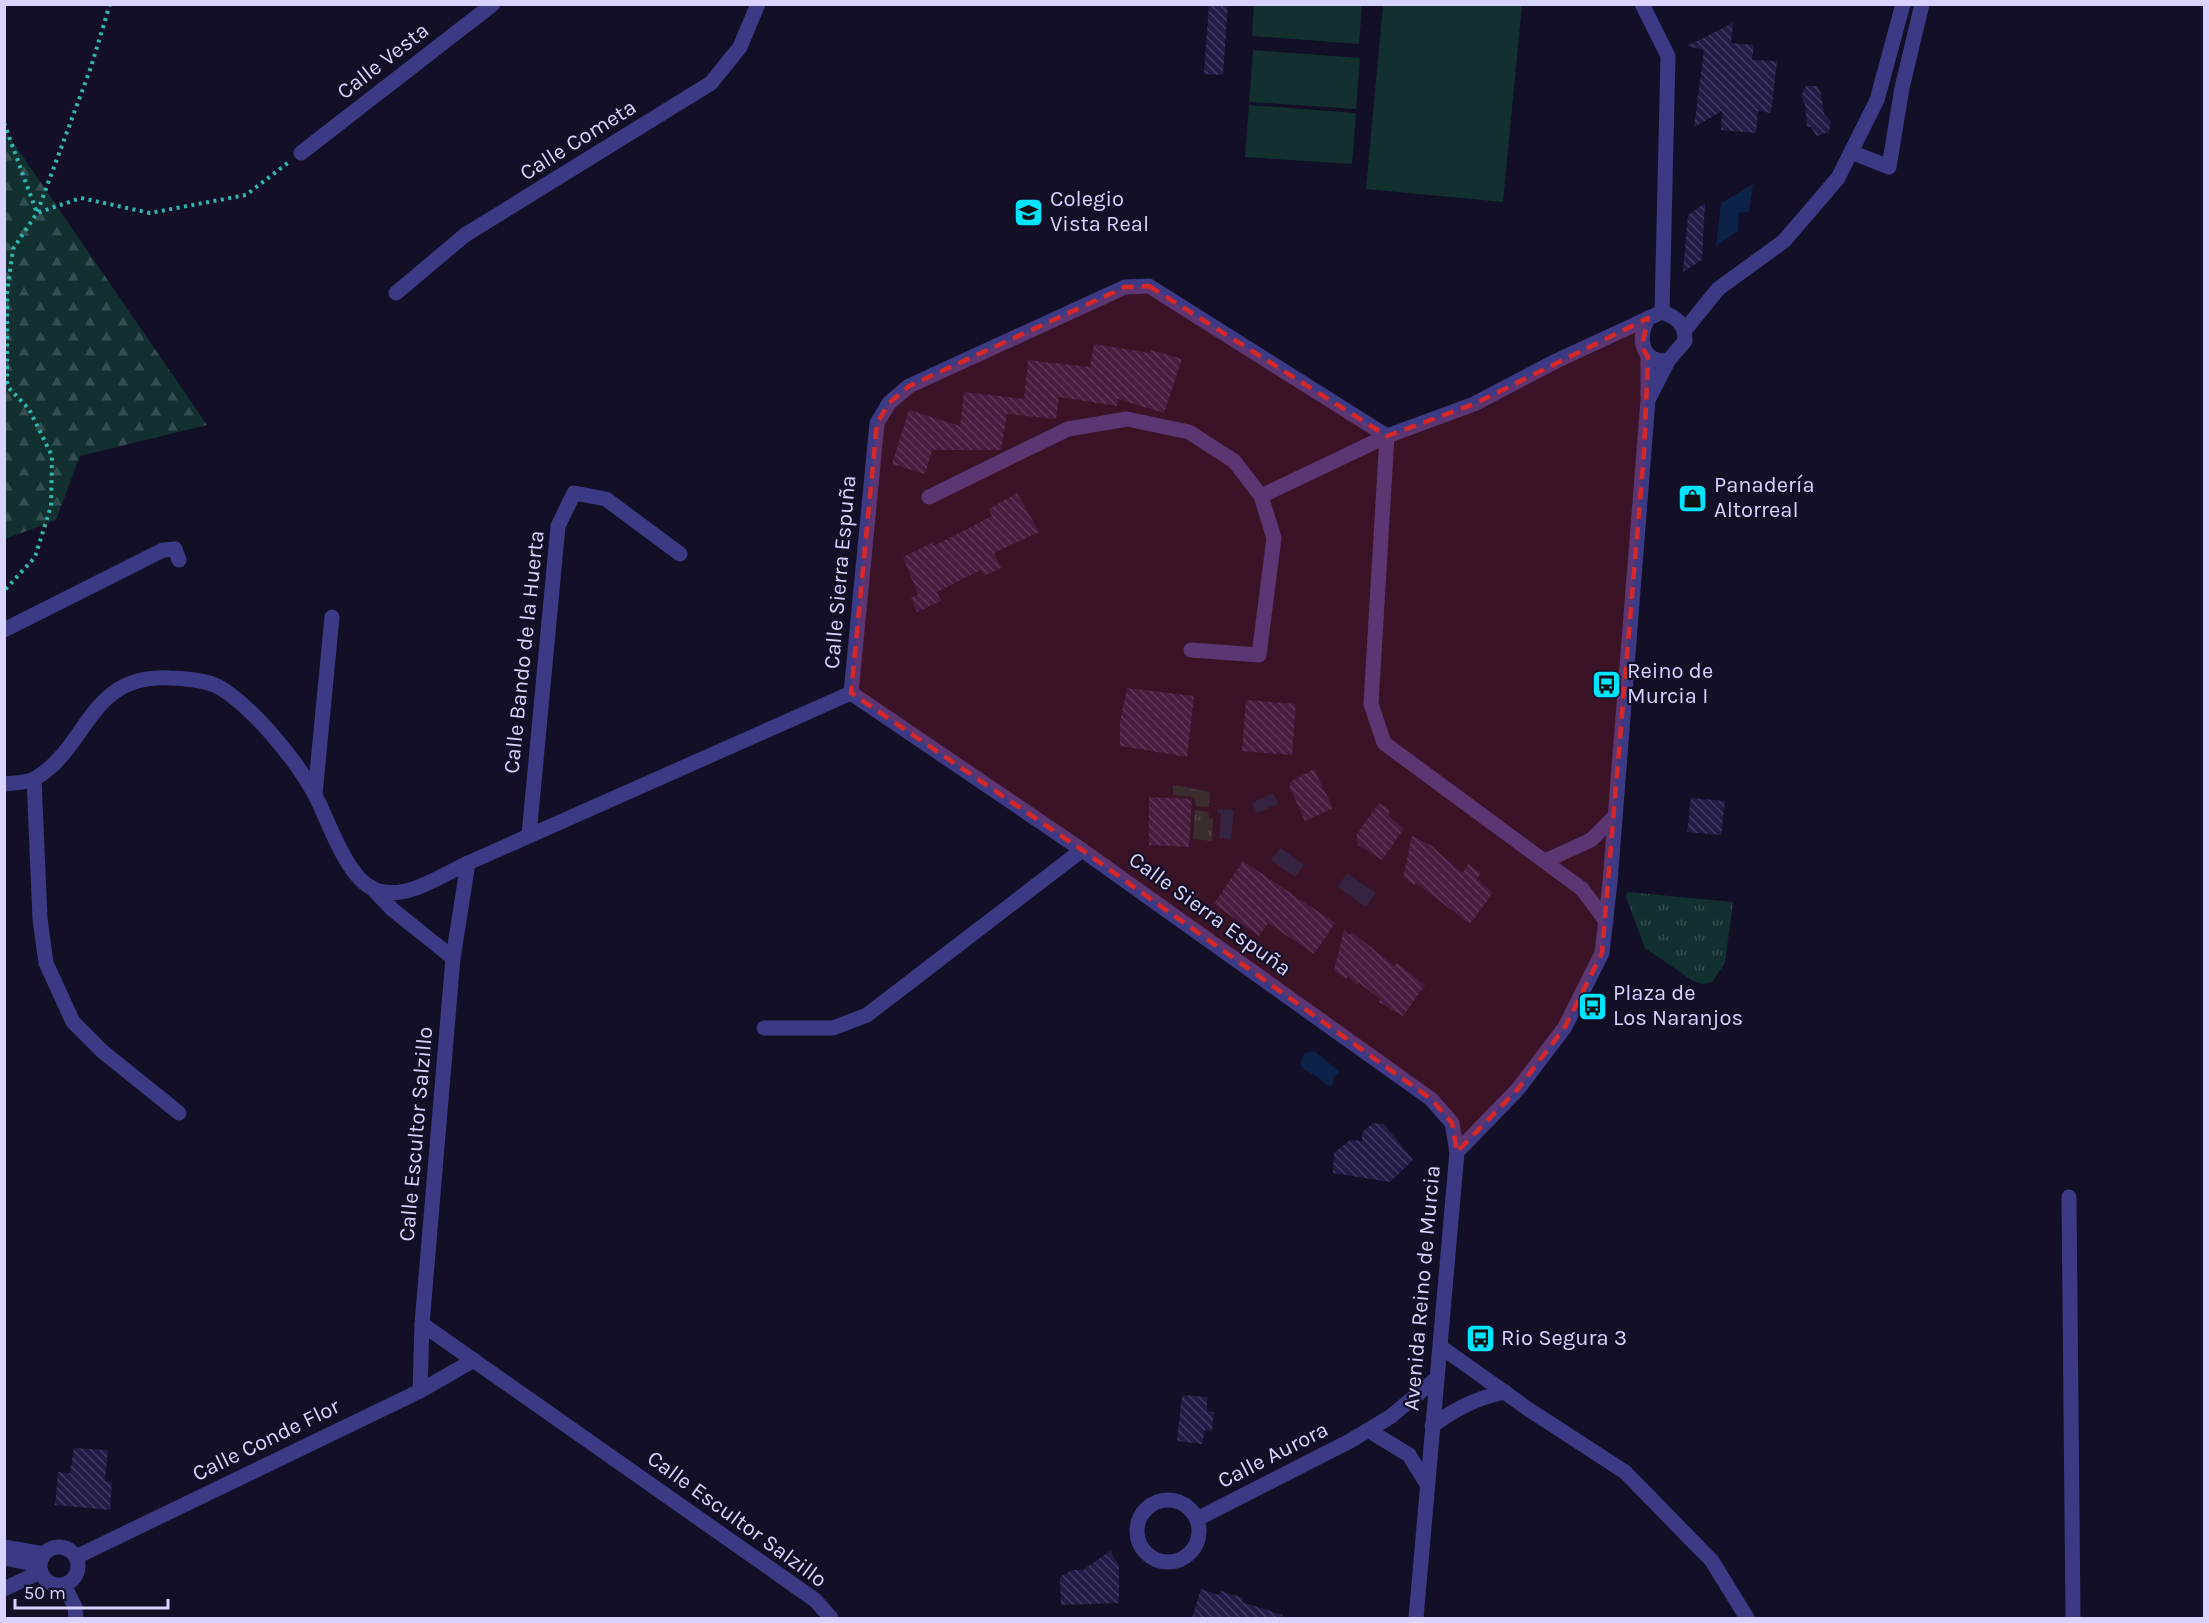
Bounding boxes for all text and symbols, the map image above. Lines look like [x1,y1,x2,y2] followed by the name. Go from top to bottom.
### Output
[332,17,434,105] street label: Calle Vesta
[515,94,641,186] street label: Calle Cometa
[1050,186,1149,237] place label: Colegio Vista Real
[1013,196,1045,228] school or university icon: Colegio Vista Real
[1714,472,1815,523] place label: Panadería Altorreal
[819,474,861,670] street label: Calle Sierra Espuña
[1677,482,1709,514] shop icon: Panadería Altorreal
[498,529,550,775] street label: Calle Bando de la Huerta
[1627,658,1713,709] place label: Reino de Murcia I
[1590,668,1622,700] bus stop icon: Reino de Murcia I
[1124,846,1296,982] street label: Calle Sierra Espuña
[1613,980,1743,1031] place label: Plaza de Los Naranjos
[1576,990,1608,1022] bus stop icon: Plaza de Los Naranjos
[394,1025,438,1243] street label: Calle Escultor Salzillo
[1398,1164,1446,1412] street label: Avenida Reino de Murcia
[1464,1322,1496,1354] bus stop icon: Rio Segura 3
[1501,1325,1627,1351] place label: Rio Segura 3
[188,1393,344,1487] street label: Calle Conde Flor
[1213,1416,1333,1494] street label: Calle Aurora
[642,1445,832,1593] street label: Calle Escultor Salzillo
[15,1572,168,1610] scale bar
[24,1582,66,1604] text: 50 m

